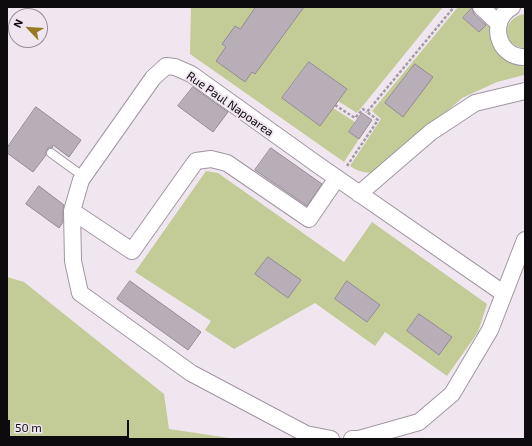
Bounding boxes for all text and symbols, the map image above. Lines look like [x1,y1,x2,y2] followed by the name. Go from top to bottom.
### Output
[8,8,48,48] north arrow
[10,17,25,29] text: N
[184,69,276,139] street label: Rue Paul Napoarea
[10,412,131,438] scale bar
[15,420,42,434] text: 50 m

